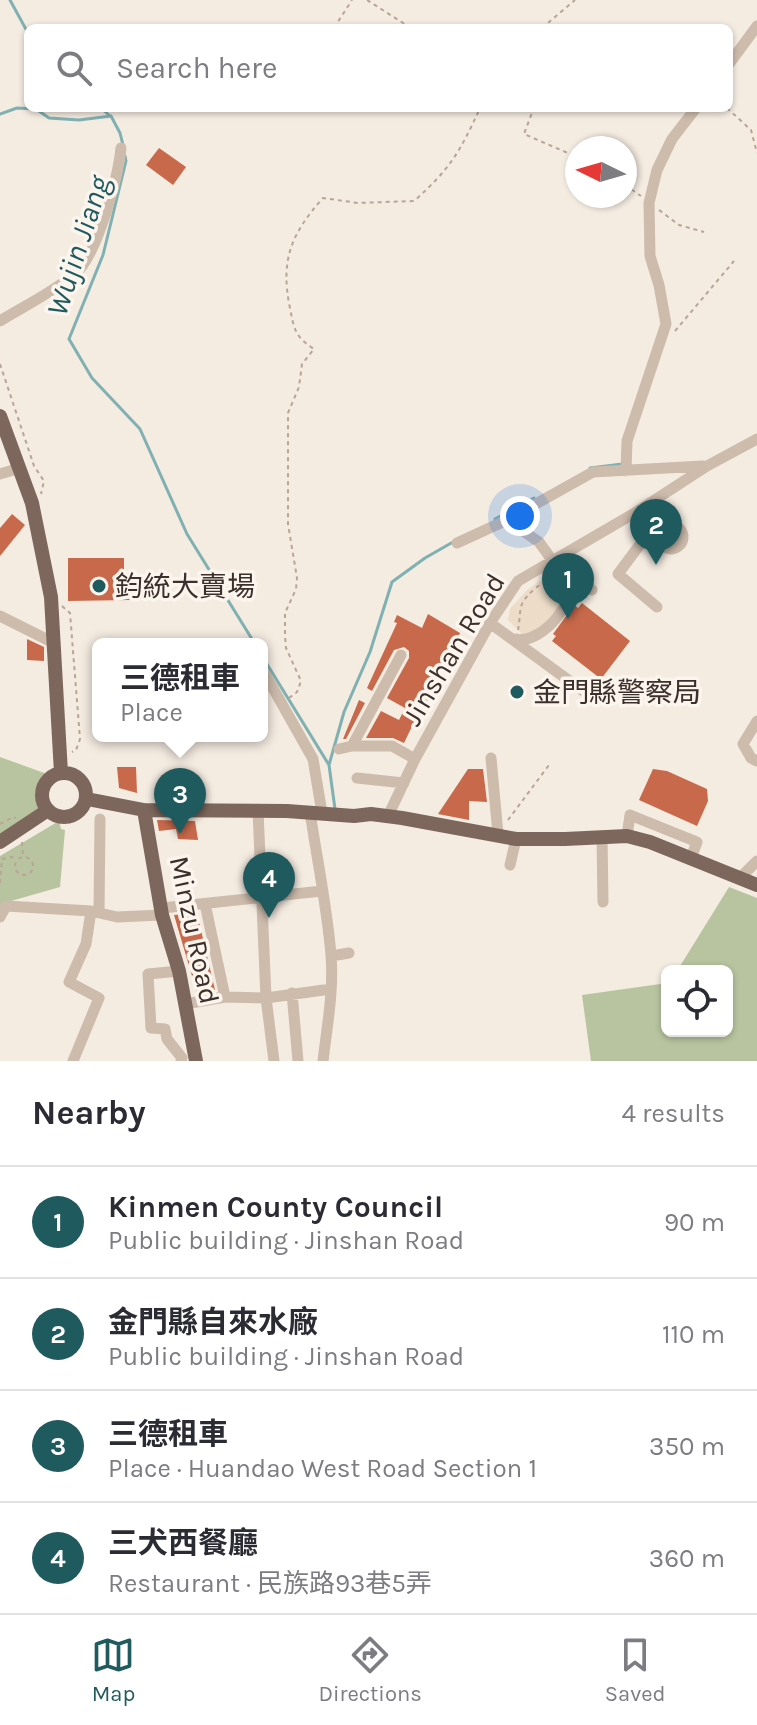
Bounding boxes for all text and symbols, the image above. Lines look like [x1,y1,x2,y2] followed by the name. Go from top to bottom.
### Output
[24,24,733,112] search box
[52,46,96,90] icon: search
[116,50,277,86] text: Search here
[565,136,637,208] north arrow
[39,170,118,320] water label: Wujin Jiang
[500,496,540,536] your location
[630,499,682,565] pin: 2
[542,553,594,619] pin: 1
[395,567,512,731] street label: Jinshan Road
[115,570,255,603] place label: 鈞統大賣場
[90,577,108,595] marker: 鈞統大賣場
[92,638,268,742] popup
[120,660,240,696] text: 三德租車
[533,676,701,709] place label: 金門縣警察局
[508,683,526,701] marker: 金門縣警察局
[120,697,183,728] text: Place
[154,768,206,834] pin: 3
[243,852,295,918] pin: 4
[163,853,226,1007] street label: Minzu Road
[661,965,733,1037] map controls
[661,965,733,1037] button: locate
[32,1093,146,1133] text: Nearby
[621,1098,725,1129] text: 4 results
[108,1189,443,1225] text: Kinmen County Council
[53,1207,63,1238] text: 1
[664,1207,725,1238] text: 90 m
[108,1225,464,1256] text: Public building · Jinshan Road
[108,1304,318,1340] text: 金門縣自來水廠
[50,1319,66,1350] text: 2
[662,1319,725,1350] text: 110 m
[108,1341,464,1372] text: Public building · Jinshan Road
[108,1416,228,1452] text: 三德租車
[50,1431,66,1462] text: 3
[649,1431,725,1462] text: 350 m
[108,1453,537,1484] text: Place · Huandao West Road Section 1
[108,1525,258,1561] text: 三犬西餐廳
[50,1543,66,1574] text: 4
[649,1543,725,1574] text: 360 m
[108,1568,432,1599] text: Restaurant · 民族路93巷5弄
[91,1633,135,1707] tab: Map
[318,1633,422,1707] tab: Directions
[605,1633,666,1707] tab: Saved

